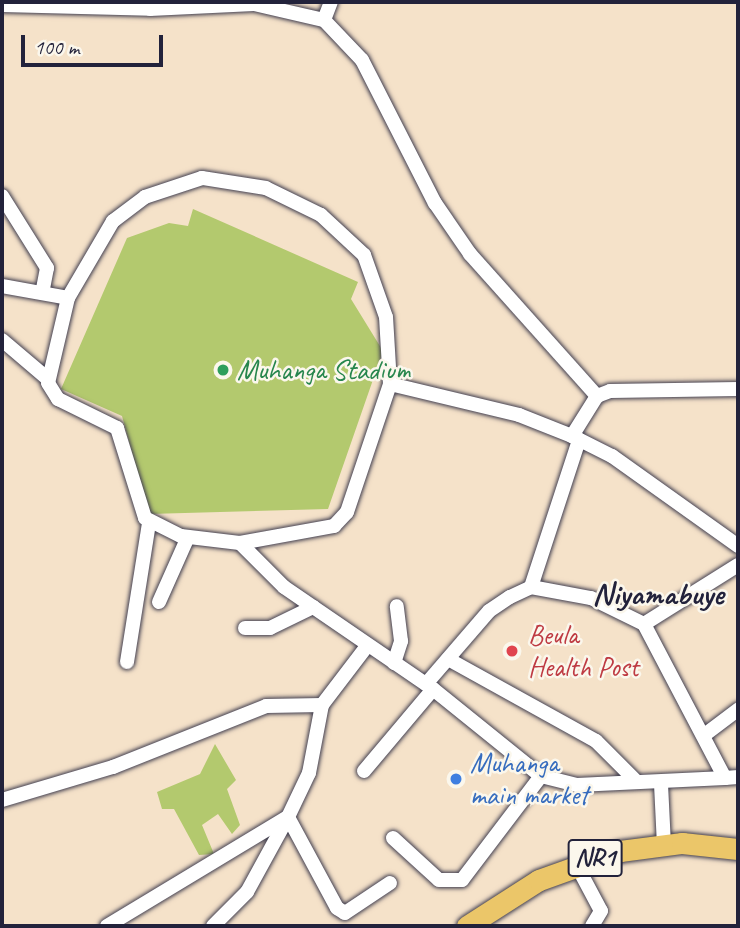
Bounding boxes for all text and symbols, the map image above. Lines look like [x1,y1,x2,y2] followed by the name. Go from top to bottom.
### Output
[24,21,166,65] scale bar
[34,34,79,60] text: 100 m
[237,353,410,387] place label: Muhanga Stadium
[215,362,231,378] marker: Muhanga Stadium
[592,575,724,613] district label: Niyamabuye
[528,618,638,684] place label: Beula Health Post
[502,641,522,661] marker: Beula Health Post
[470,746,589,812] place label: Muhanga main market
[448,771,464,787] marker: Muhanga main market
[567,836,623,880] road number: NR1

